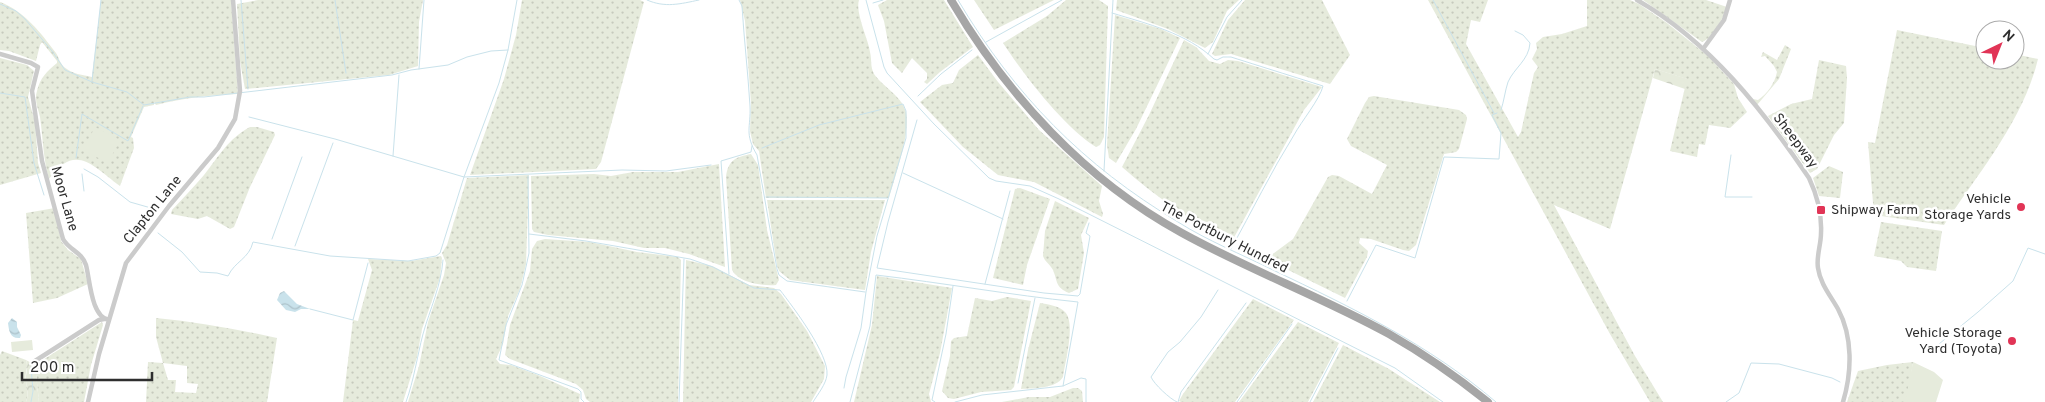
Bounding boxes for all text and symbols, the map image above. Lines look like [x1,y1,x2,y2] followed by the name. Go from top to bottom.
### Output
[1975,20,2025,70] north arrow
[1998,27,2017,46] text: N
[1769,110,1821,172] street label: Sheepway
[47,165,81,233] street label: Moor Lane
[120,172,186,248] street label: Clapton Lane
[1924,191,2011,224] place label: Vehicle Storage Yards
[1157,198,1291,278] street label: The Portbury Hundred
[2015,201,2027,213] marker: Vehicle Storage Yards
[1831,202,1918,219] place label: Shipway Farm
[1815,204,1827,216] marker: Shipway Farm
[1905,325,2002,358] place label: Vehicle Storage Yard (Toyota)
[2006,335,2018,347] marker: Vehicle Storage Yard (Toyota)
[22,350,152,382] scale bar
[30,359,75,378] text: 200 m

